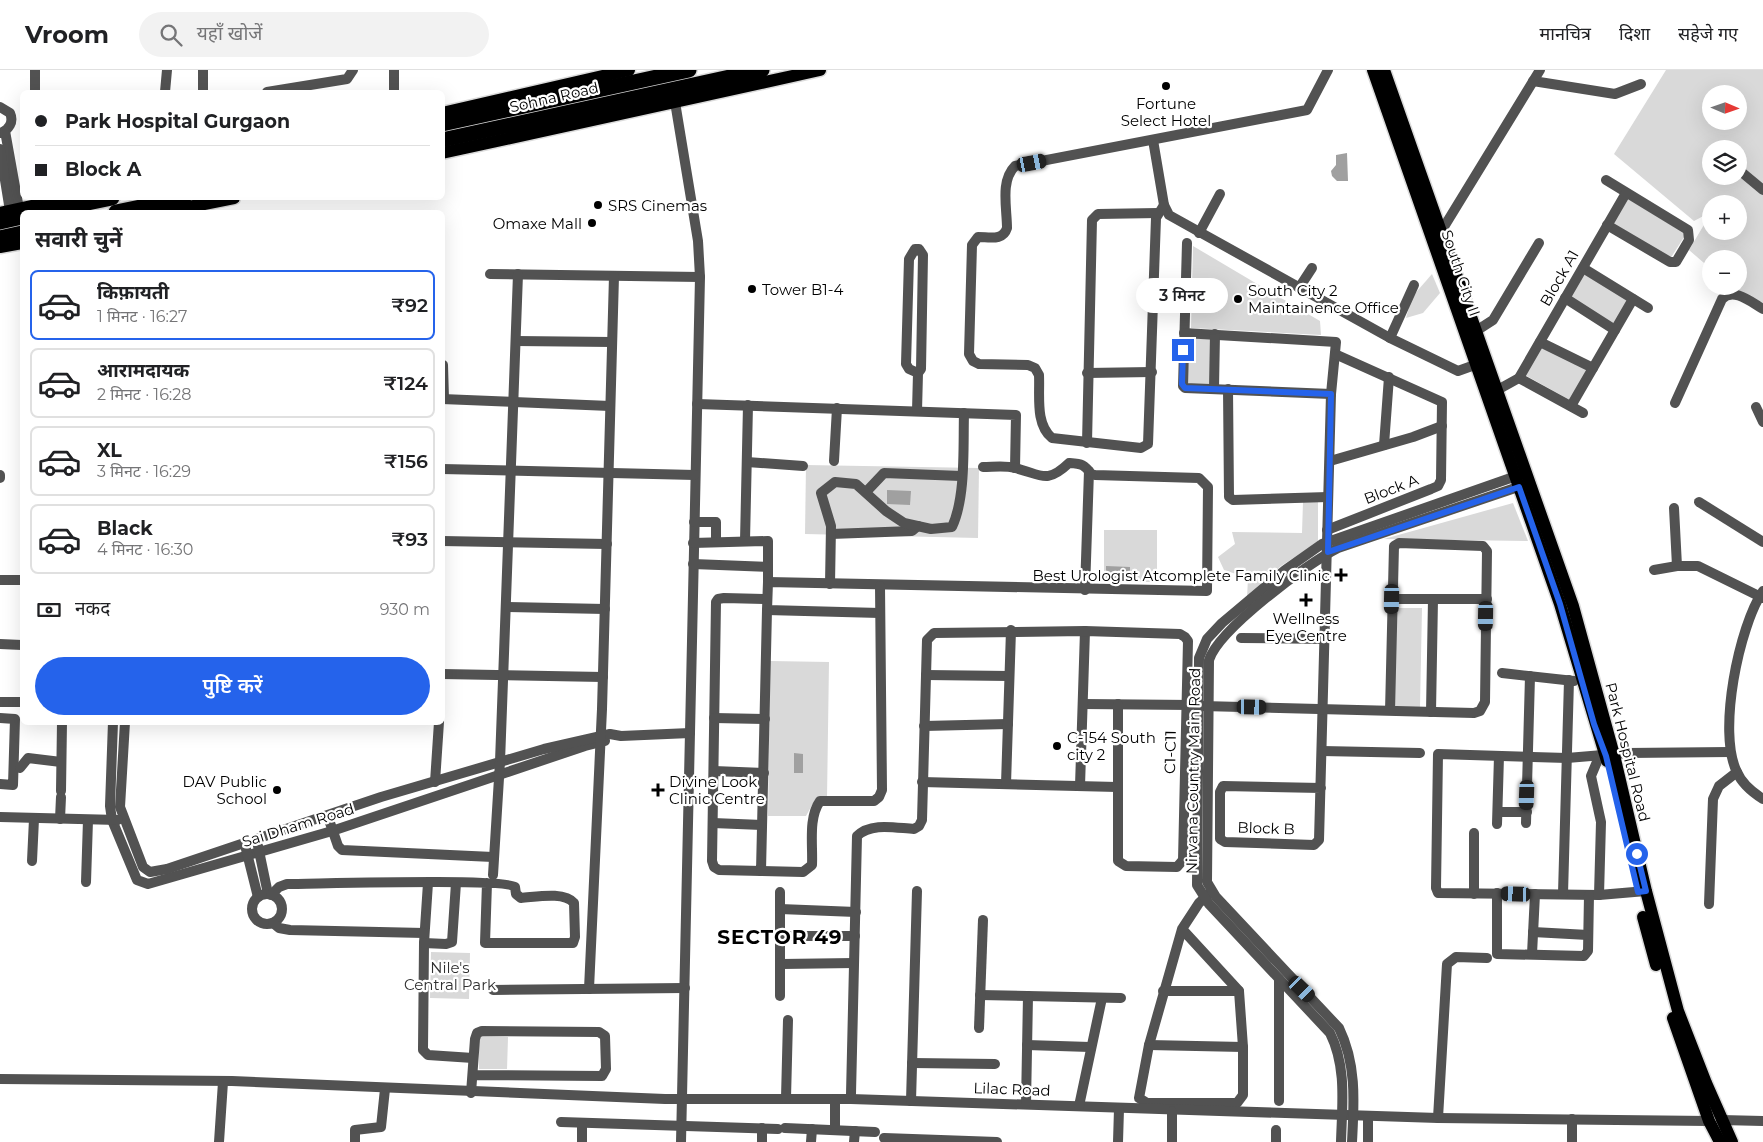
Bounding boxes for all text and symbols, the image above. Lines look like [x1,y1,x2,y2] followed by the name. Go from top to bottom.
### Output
[139,12,489,57] search box
[25,20,109,49] text: Vroom
[157,21,185,49] icon: search
[197,22,262,45] text: यहाँ खोजें
[1540,23,1591,45] text: मानचित्र
[1619,23,1650,45] text: दिशा
[1678,23,1738,45] text: सहेजे गए
[508,78,600,116] street label: Sohna Road
[1160,80,1172,92] marker: Fortune Select Hotel
[1702,85,1748,130] north arrow
[1702,85,1747,295] map controls
[1121,94,1211,130] place label: Fortune Select Hotel
[65,110,290,133] text: Park Hospital Gurgaon
[1702,140,1747,185] button: layers
[1015,153,1048,173] car
[65,158,141,181] text: Block A
[1702,195,1747,240] button: +
[608,196,707,215] place label: SRS Cinemas
[592,199,604,211] marker: SRS Cinemas
[493,214,582,233] place label: Omaxe Mall
[586,217,598,229] marker: Omaxe Mall
[35,226,122,253] text: सवारी चुनें
[1437,227,1485,319] street label: South City II
[1535,247,1583,309] street label: Block A1
[1702,250,1747,295] button: −
[1137,278,1229,312] callout: 3 मिनट
[762,280,844,299] place label: Tower B1-4
[97,281,169,304] text: किफ़ायती
[1248,281,1399,317] place label: South City 2 Maintainence Office
[37,283,82,328] icon: car
[746,283,758,295] marker: Tower B1-4
[1159,286,1205,305] text: 3 मिनट
[1232,293,1244,305] marker: South City 2 Maintainence Office
[391,294,428,317] text: ₹92
[97,307,187,326] text: 1 मिनट · 16:27
[1172,339,1194,361] route end
[97,359,189,382] text: आरामदायक
[37,361,82,406] icon: car
[383,372,428,395] text: ₹124
[97,385,192,404] text: 2 मिनट · 16:28
[37,439,82,484] icon: car
[97,439,122,462] text: XL
[384,450,428,473] text: ₹156
[97,462,191,481] text: 3 मिनट · 16:29
[1361,470,1421,508] street label: Block A
[37,517,82,562] icon: car
[97,517,153,540] text: Black
[392,528,428,551] text: ₹93
[97,540,193,559] text: 4 मिनट · 16:30
[1033,566,1330,585] place label: Best Urologist Atcomplete Family Clinic
[1334,568,1348,582] marker: Best Urologist Atcomplete Family Clinic
[1384,584,1399,614] car
[1299,593,1313,607] marker: Wellness Eye Centre
[35,596,63,624] icon: cash
[75,597,110,620] text: नकद
[380,600,430,619] text: 930 m
[1478,601,1493,631] car
[1265,609,1347,645] place label: Wellness Eye Centre
[35,657,430,715] button: पुष्टि करें
[1182,668,1204,874] street label: Nirvana Country Main Road
[1601,680,1655,824] street label: Park Hospital Road
[1236,699,1267,715] car
[1067,728,1156,764] place label: C-154 South city 2
[1160,730,1180,774] street label: C1-C11
[1051,740,1063,752] marker: C-154 South city 2
[183,772,267,808] place label: DAV Public School
[669,772,765,808] place label: Divine Look Clinic Centre
[1518,780,1535,810] car
[651,783,665,797] marker: Divine Look Clinic Centre
[271,784,283,796] marker: DAV Public School
[240,799,356,851] street label: Sai Dham Road
[1237,818,1295,838] street label: Block B
[1626,843,1648,865] route start
[1500,886,1531,902] car
[717,925,843,949] district label: SECTOR 49
[404,958,496,994] park label: Nile's Central Park
[1286,973,1318,1005] car
[973,1078,1051,1100] street label: Lilac Road

